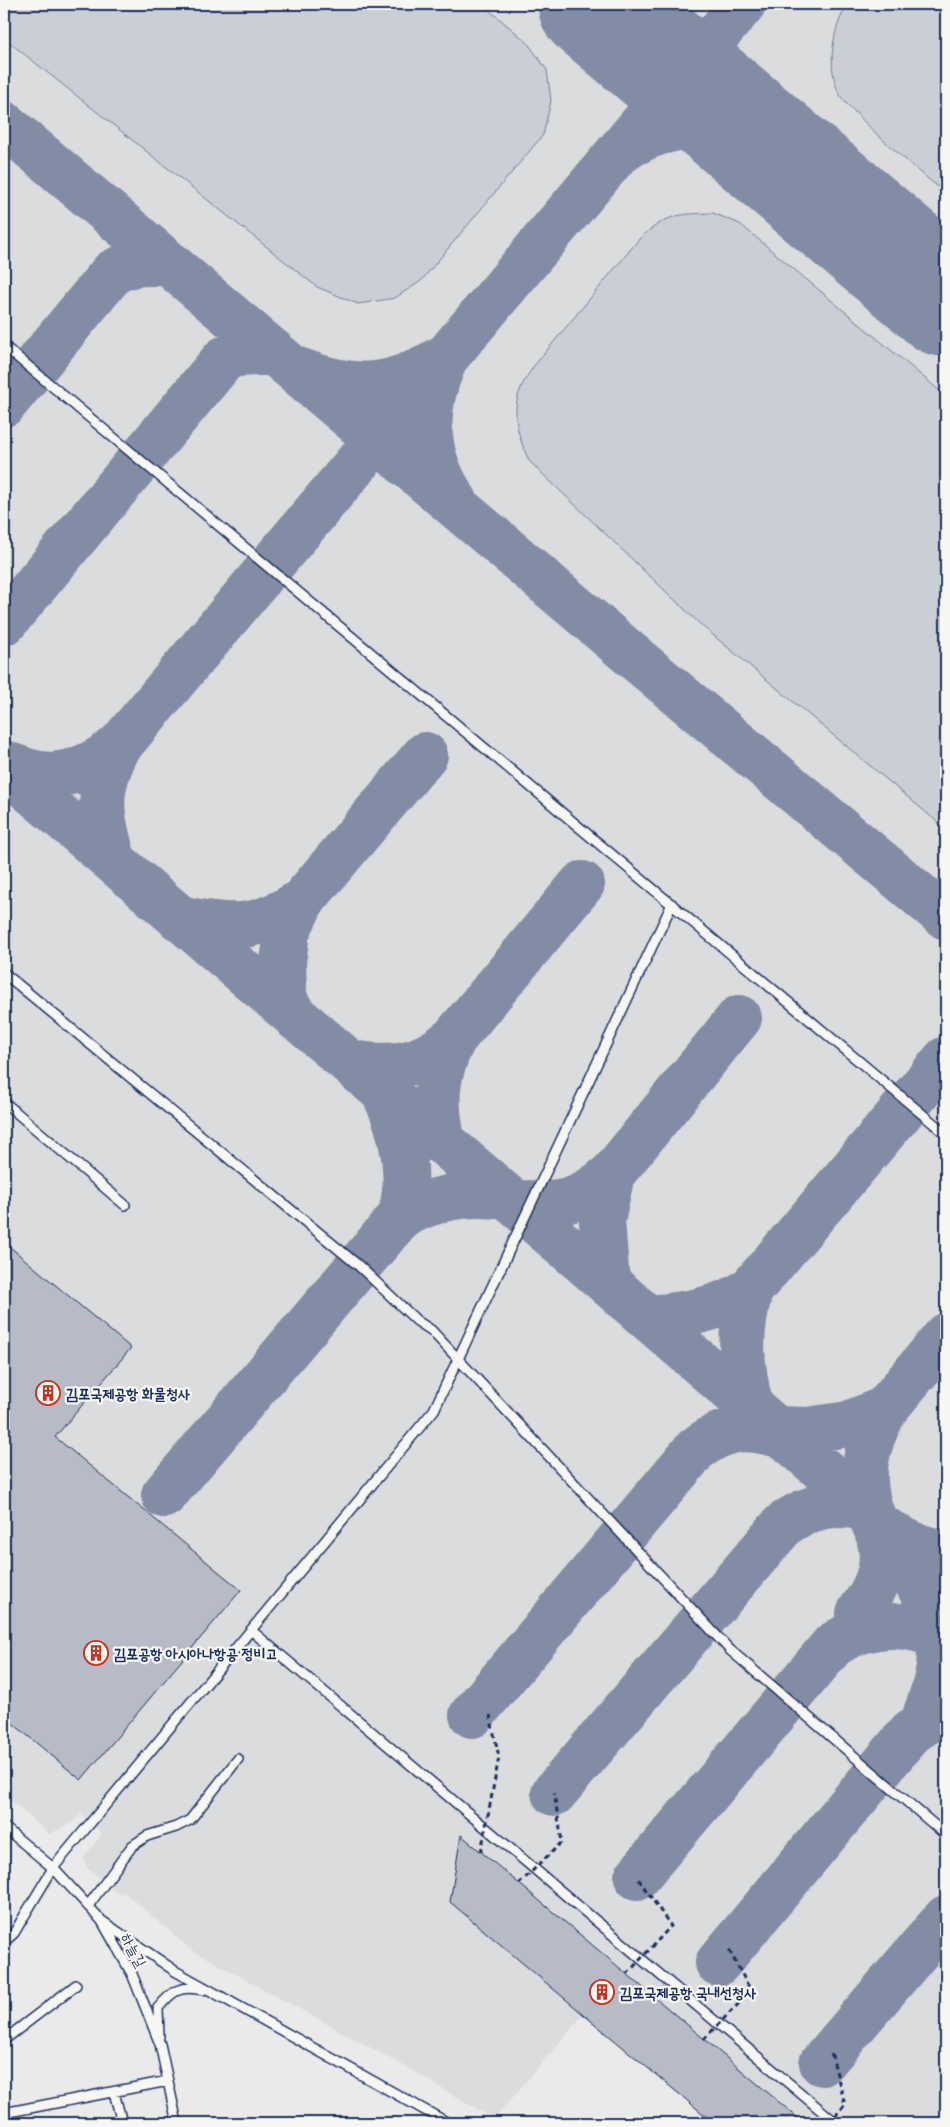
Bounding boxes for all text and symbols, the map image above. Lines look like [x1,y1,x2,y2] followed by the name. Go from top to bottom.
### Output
[35,1380,61,1406] building icon: 김포국제공항 화물청사
[66,1383,190,1404] place label: 김포국제공항 화물청사
[83,1640,109,1666] building icon: 김포공항 아시아나항공 정비고
[114,1643,278,1664] place label: 김포공항 아시아나항공 정비고
[116,1929,152,1971] street label: 하늘길
[589,1979,615,2005] building icon: 김포국제공항 국내선청사
[620,1982,756,2003] place label: 김포국제공항 국내선청사

